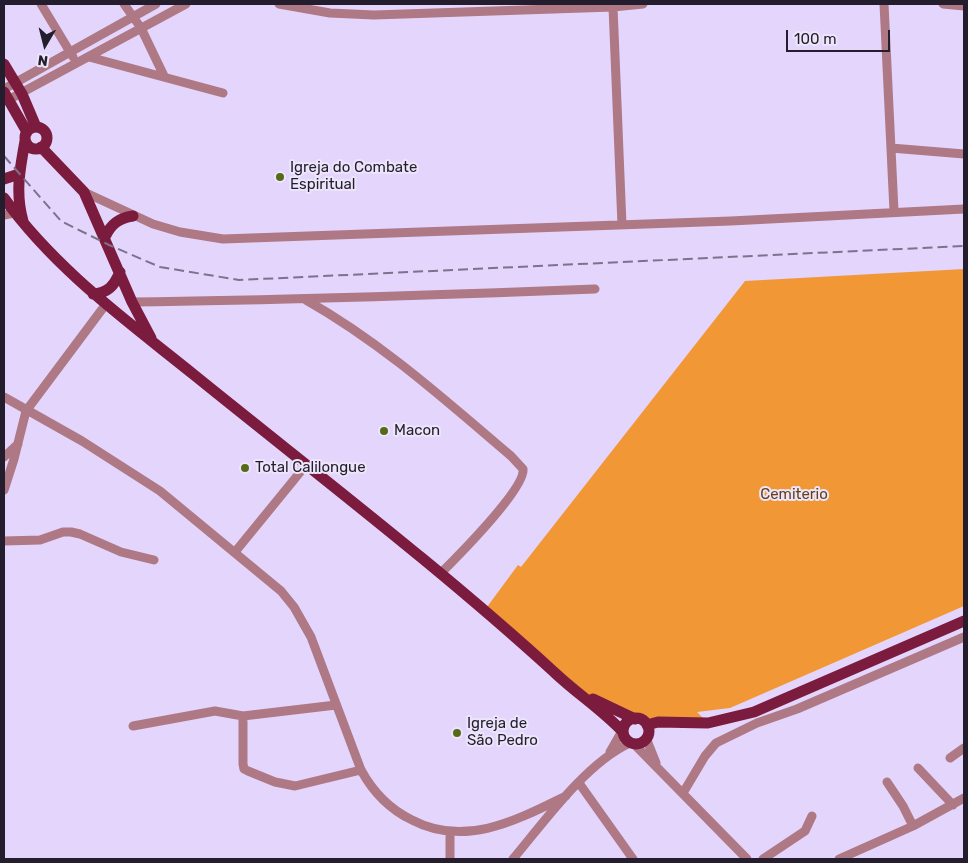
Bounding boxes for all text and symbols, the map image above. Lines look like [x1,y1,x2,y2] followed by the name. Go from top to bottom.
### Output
[20,20,70,70] north arrow
[788,20,892,52] scale bar
[794,30,836,48] text: 100 m
[37,51,49,69] text: N
[290,159,417,194] place label: Igreja do Combate Espiritual
[274,171,286,183] marker: Igreja do Combate Espiritual
[394,422,440,440] place label: Macon
[378,425,390,437] marker: Macon
[255,459,366,477] place label: Total Calilongue
[239,462,251,474] marker: Total Calilongue
[760,486,828,504] park label: Cemiterio
[467,715,538,750] place label: Igreja de São Pedro
[451,727,463,739] marker: Igreja de São Pedro

